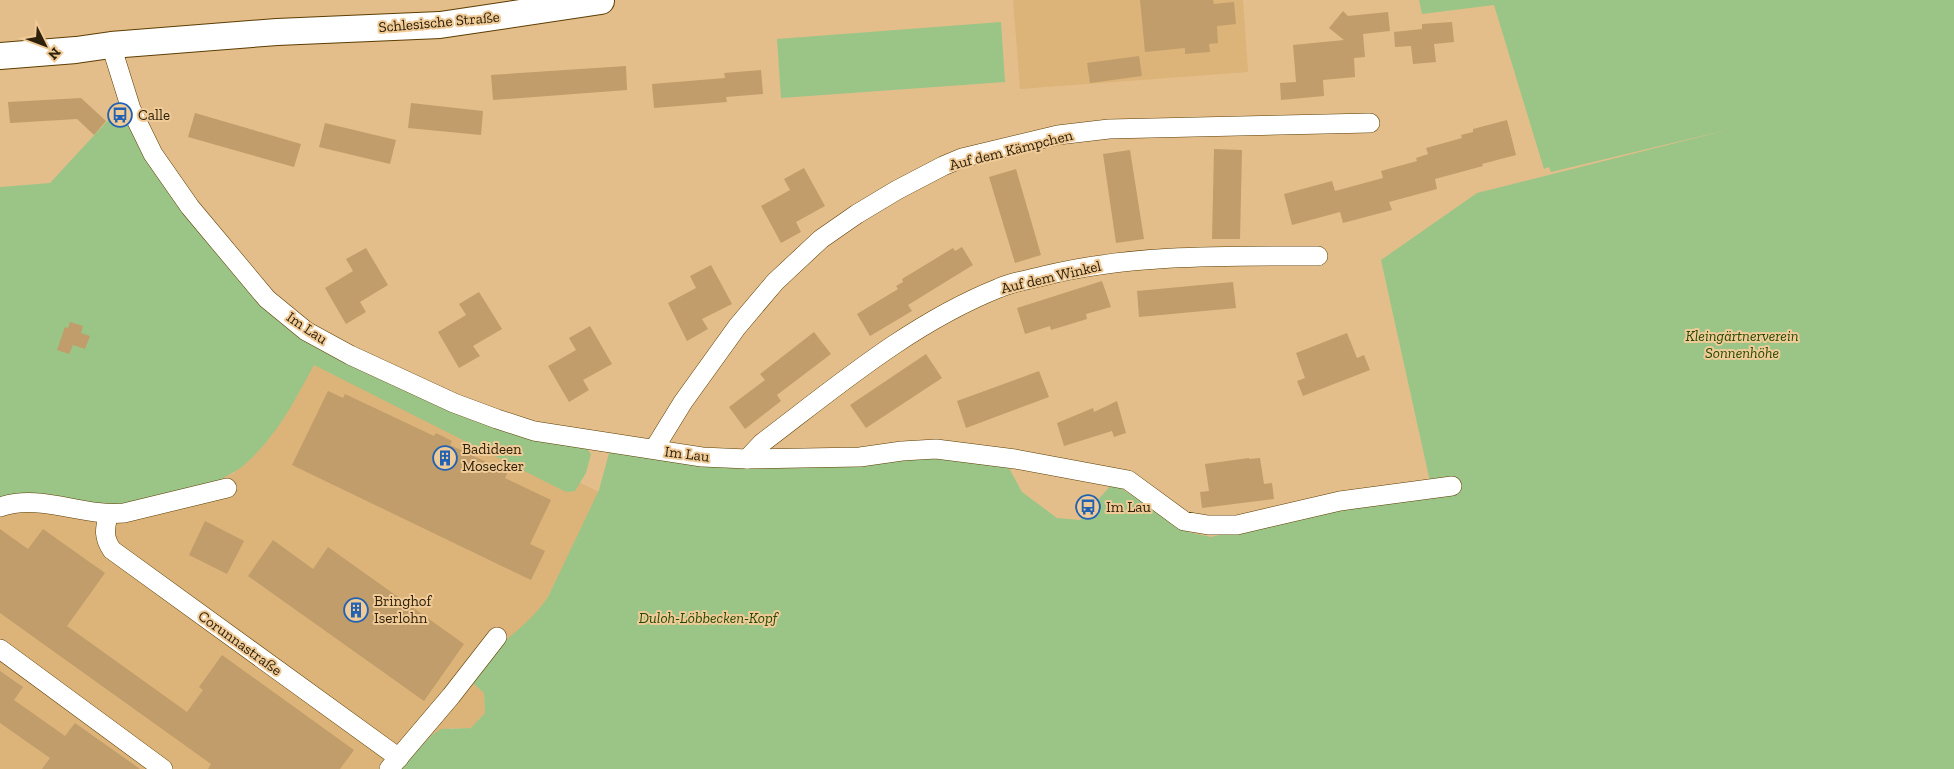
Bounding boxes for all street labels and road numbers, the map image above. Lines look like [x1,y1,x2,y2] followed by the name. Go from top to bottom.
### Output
[378,8,500,36] street label: Schlesische Straße
[947,126,1075,174] street label: Auf dem Kämpchen
[999,257,1103,297] street label: Auf dem Winkel
[283,308,331,348] street label: Im Lau
[664,442,711,466] street label: Im Lau
[195,607,285,679] street label: Corunnastraße

